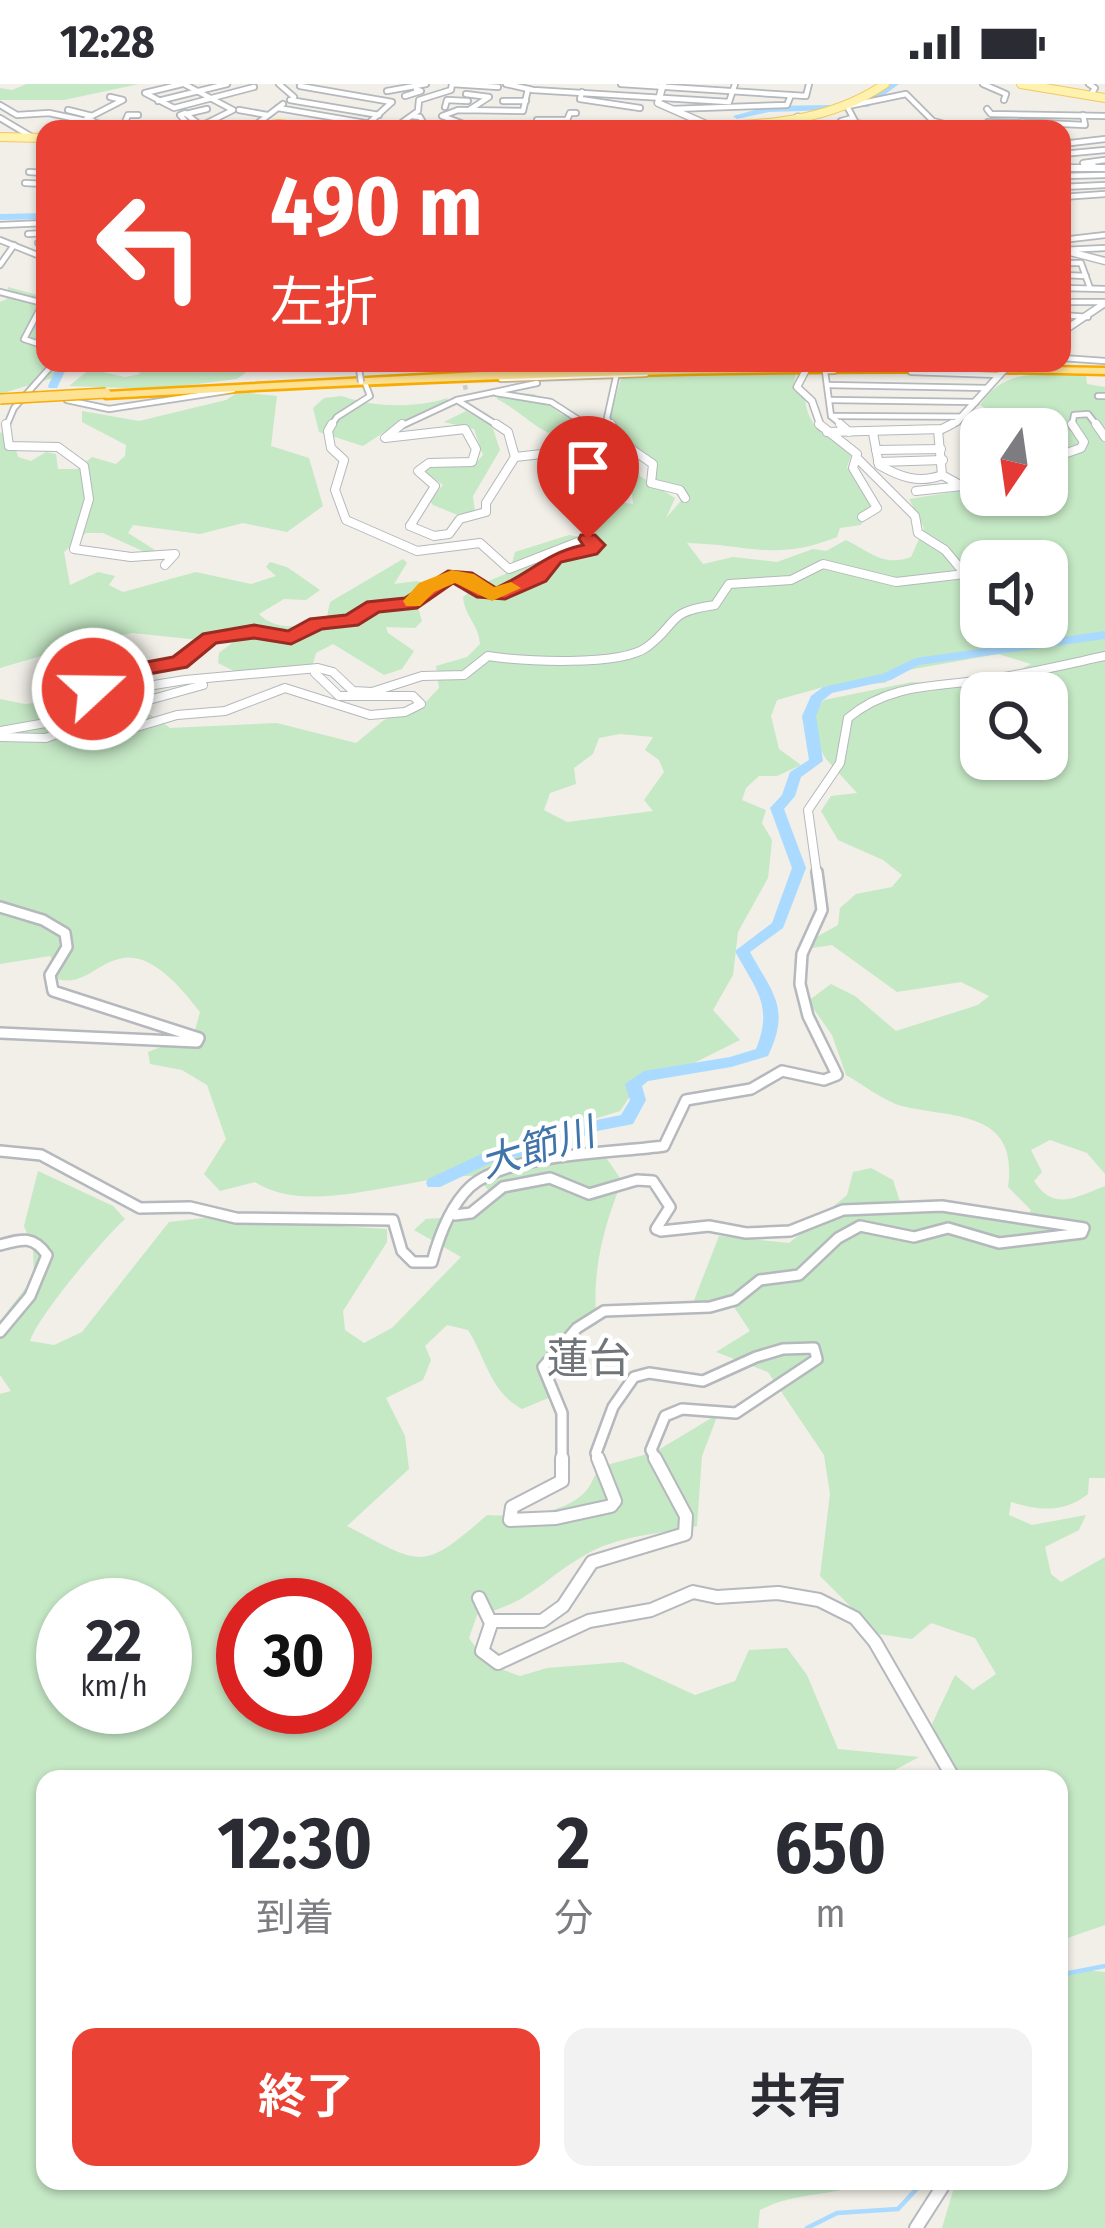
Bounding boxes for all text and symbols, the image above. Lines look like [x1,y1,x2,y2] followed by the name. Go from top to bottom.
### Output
[60,15,155,69] text: 12:28
[270,156,483,257] text: 490 m
[72,168,228,324] icon: left
[270,271,378,335] text: 左折
[960,408,1068,516] north arrow
[960,408,1068,780] map controls
[537,416,639,539] pin
[555,434,621,500] icon: arrive
[960,540,1068,648] button: sound
[30,626,156,752] position arrow
[960,672,1068,780] button: search
[475,1108,604,1187] water label: 大節川
[547,1334,631,1384] district label: 蓮台
[216,1578,372,1734] speed limit sign: 30
[86,1605,142,1677] text: 22
[81,1668,147,1704] text: km/h
[218,1801,372,1887] text: 12:30
[557,1801,590,1887] text: 2
[774,1806,886,1892] text: 650
[815,1891,845,1937] text: m
[256,1895,334,1941] text: 到着
[554,1895,593,1941] text: 分
[72,2028,540,2166] button: 終了
[564,2028,1032,2166] button: 共有

